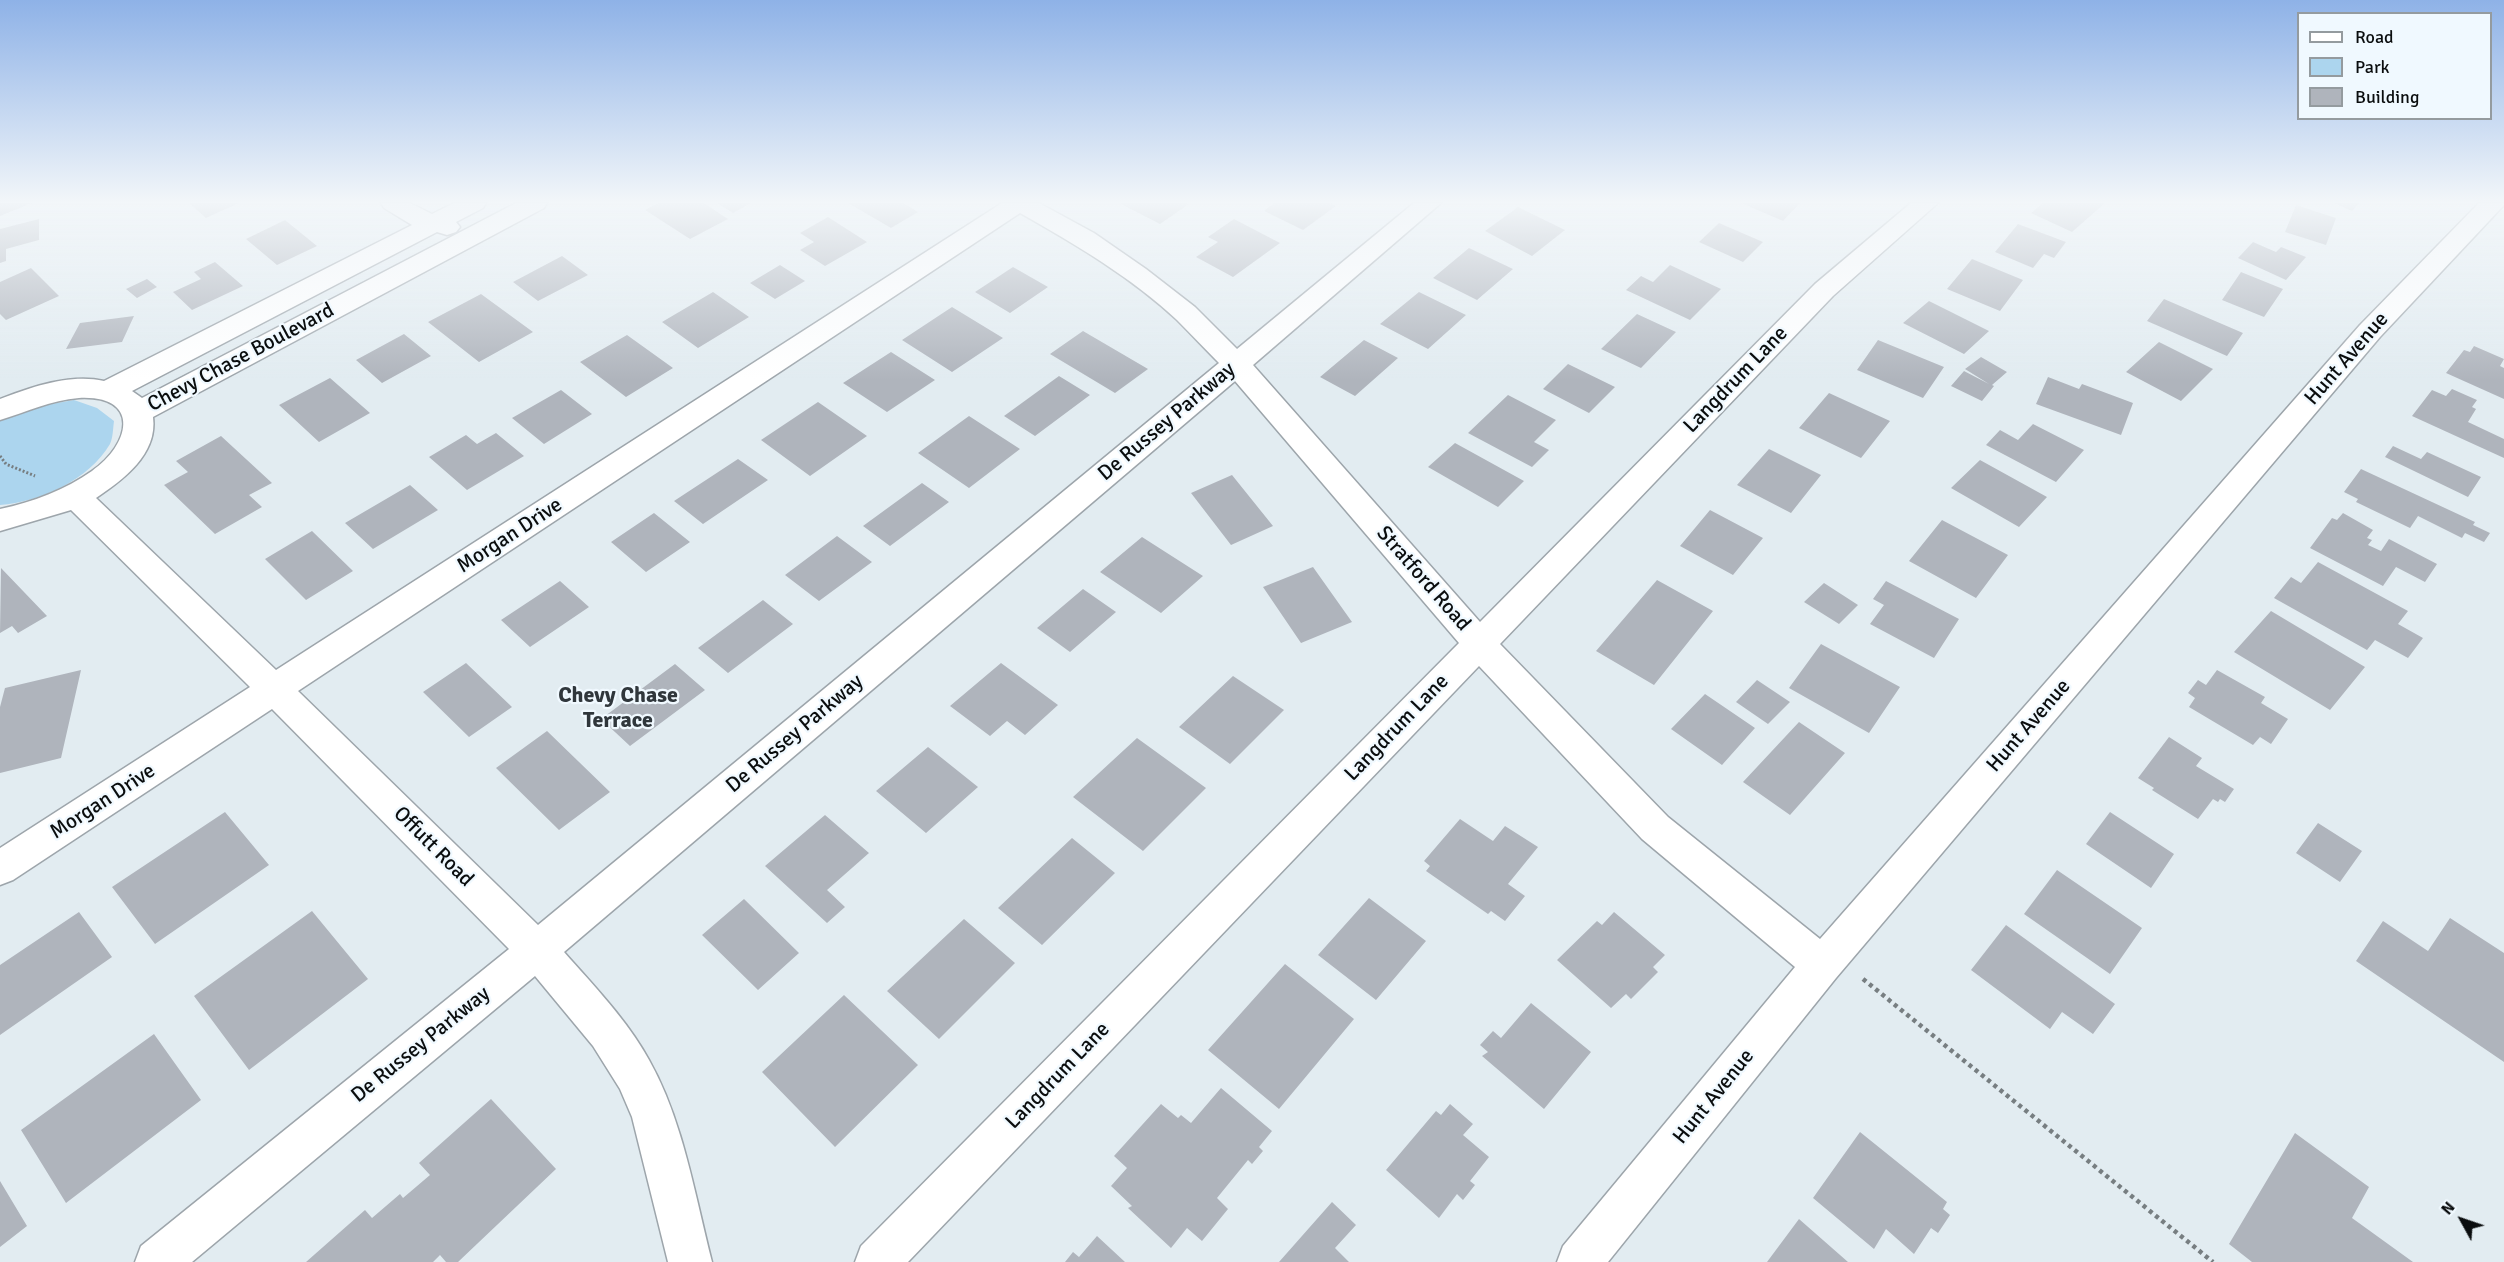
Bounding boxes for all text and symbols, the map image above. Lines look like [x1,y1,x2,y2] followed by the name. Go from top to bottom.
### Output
[2297,12,2492,120] legend
[2355,26,2394,48] text: Road
[2355,56,2390,78] text: Park
[2355,86,2419,108] text: Building
[143,298,339,418] street label: Chevy Chase Boulevard
[2300,307,2394,411] street label: Hunt Avenue
[1679,321,1793,439] street label: Langdrum Lane
[1093,357,1241,487] street label: De Russey Parkway
[453,493,567,579] street label: Morgan Drive
[1371,521,1475,637] street label: Stratford Road
[721,669,869,799] street label: De Russey Parkway
[1340,669,1454,787] street label: Langdrum Lane
[1982,674,2076,778] street label: Hunt Avenue
[558,683,678,734] district label: Chevy Chase Terrace
[46,759,160,845] street label: Morgan Drive
[388,802,478,892] street label: Offutt Road
[347,981,495,1109] street label: De Russey Parkway
[1001,1017,1115,1135] street label: Langdrum Lane
[1668,1044,1760,1150] street label: Hunt Avenue
[2432,1190,2492,1250] north arrow
[2437,1198,2459,1219] text: N

